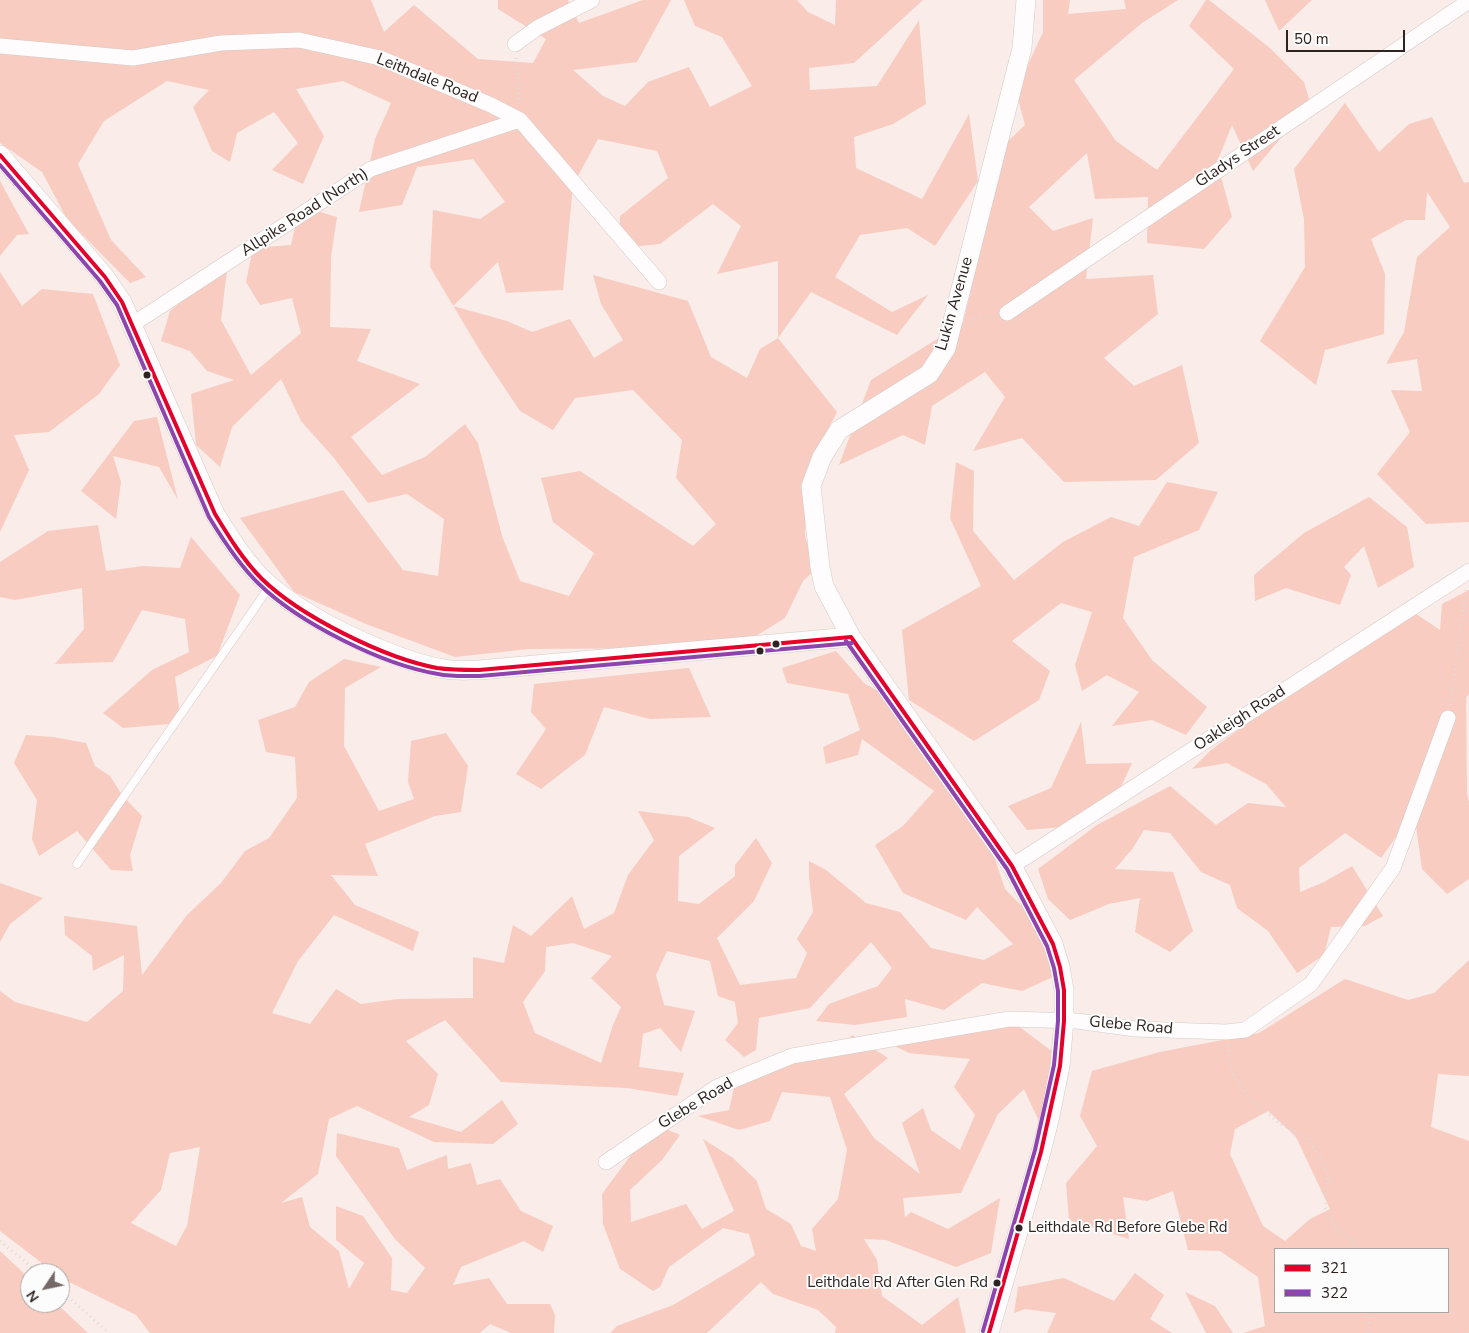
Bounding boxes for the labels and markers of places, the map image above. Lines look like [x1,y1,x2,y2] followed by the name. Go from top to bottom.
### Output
[142,370,152,380] unlabelled marker
[771,639,781,649] unlabelled marker
[755,646,765,656] unlabelled marker
[1028,1219,1227,1237] place label: Leithdale Rd Before Glebe Rd
[1014,1223,1024,1233] marker: Leithdale Rd Before Glebe Rd
[807,1274,988,1292] place label: Leithdale Rd After Glen Rd
[992,1278,1002,1288] marker: Leithdale Rd After Glen Rd

